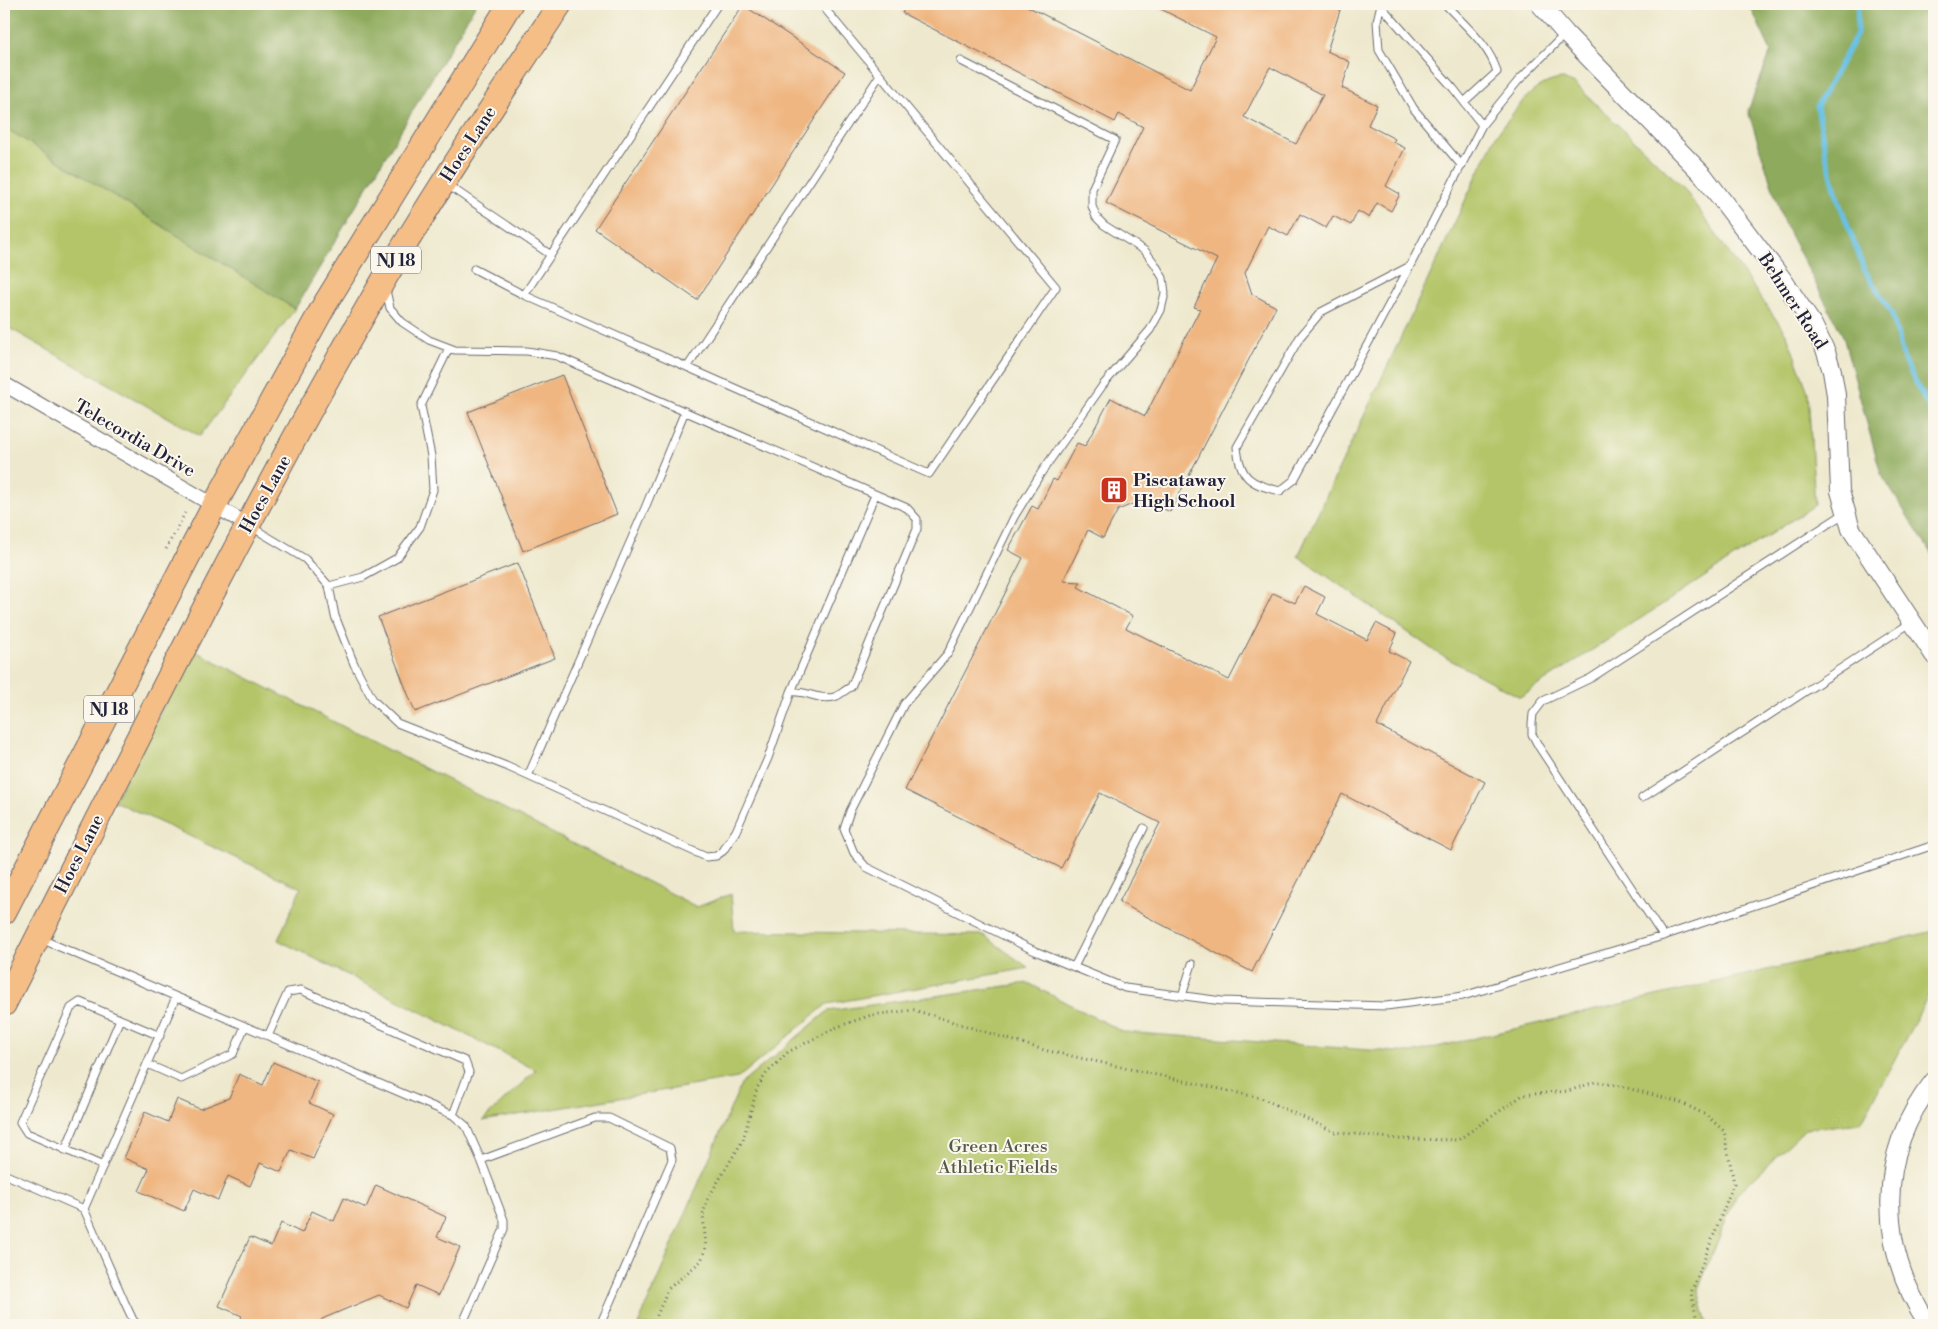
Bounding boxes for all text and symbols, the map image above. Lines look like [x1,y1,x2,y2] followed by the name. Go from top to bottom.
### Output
[435,102,502,187] street label: Hoes Lane
[371,246,421,274] road number: NJ 18
[1752,248,1833,355] street label: Behmer Road
[70,394,199,482] street label: Telecordia Drive
[235,451,296,537] street label: Hoes Lane
[1133,469,1236,513] place label: Piscataway High School
[1099,475,1129,505] building icon: Piscataway High School
[84,696,134,722] road number: NJ 18
[50,811,109,898] street label: Hoes Lane
[937,1135,1058,1179] park label: Green Acres Athletic Fields

